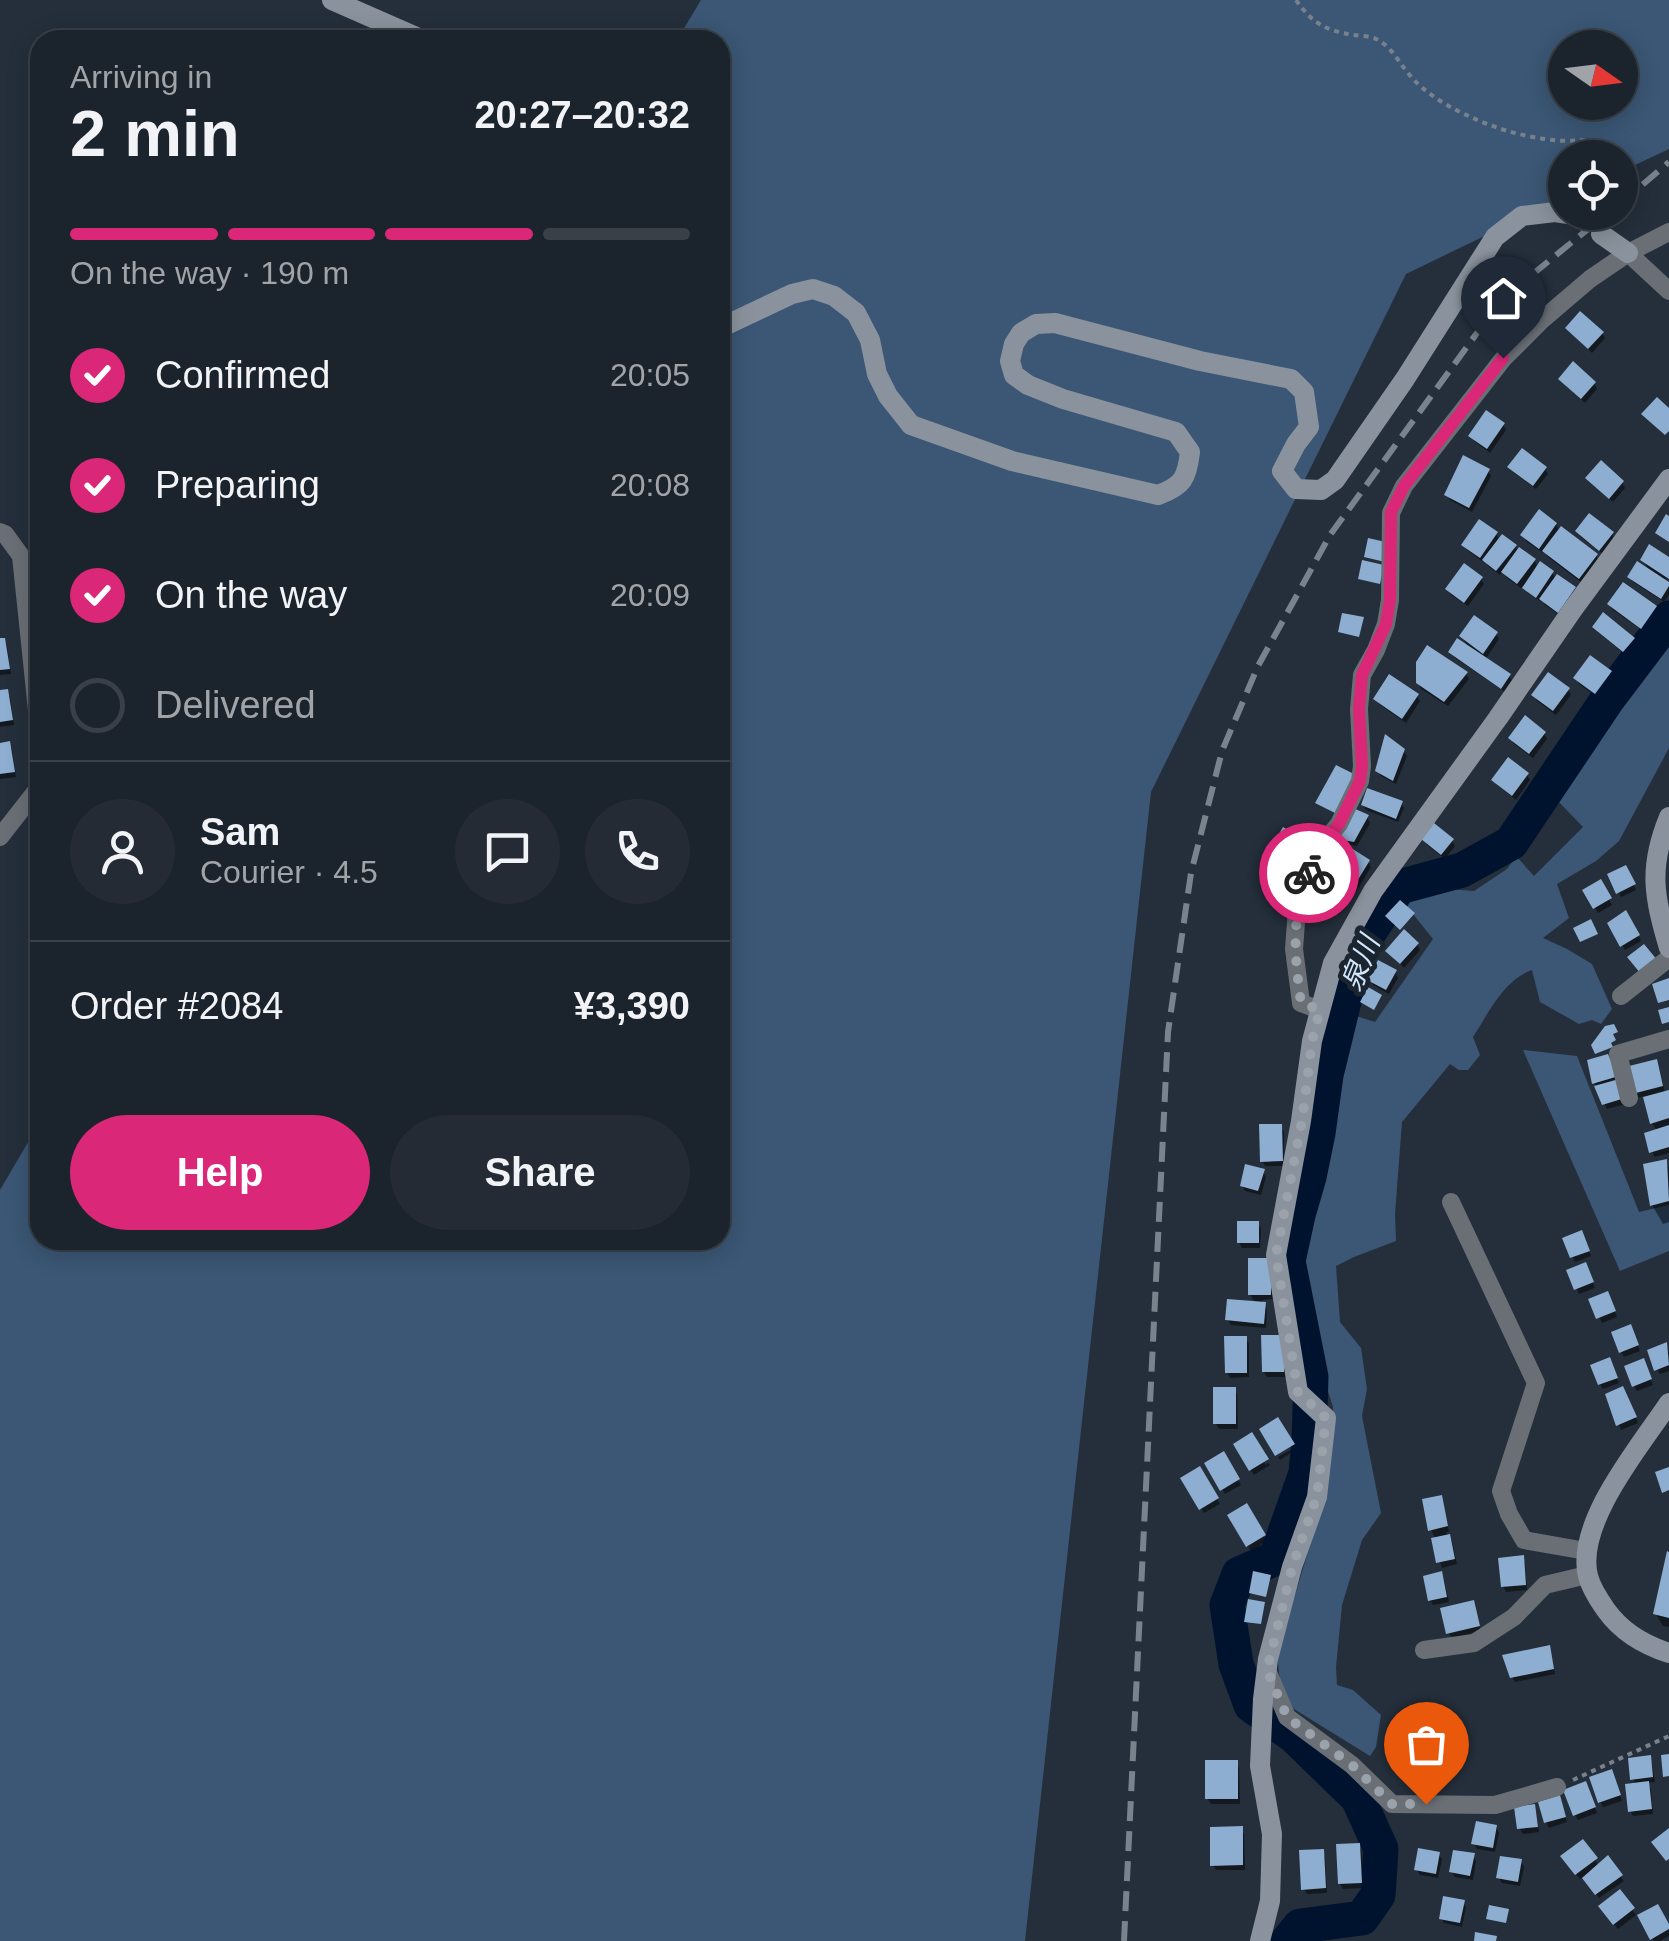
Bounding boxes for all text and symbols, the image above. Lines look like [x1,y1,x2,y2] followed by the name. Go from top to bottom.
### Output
[1548,30,1638,120] north arrow
[1548,30,1638,230] map controls
[70,59,212,95] text: Arriving in
[474,94,690,136] text: 20:27–20:32
[70,97,240,170] text: 2 min
[1548,140,1638,230] button: locate
[70,255,349,291] text: On the way · 190 m
[1461,256,1546,359] pin
[1476,271,1531,326] icon: home
[70,348,125,403] icon: check
[155,354,330,396] text: Confirmed
[610,357,690,393] text: 20:05
[70,458,125,513] icon: check
[155,464,320,506] text: Preparing
[610,467,690,503] text: 20:08
[70,568,125,623] icon: check
[155,574,347,616] text: On the way
[610,577,690,613] text: 20:09
[155,684,316,726] text: Delivered
[70,799,175,904] button: person
[455,799,560,904] button: chat
[585,799,690,904] button: phone
[200,811,280,853] text: Sam
[1259,823,1359,923] courier
[1282,846,1337,901] icon: bike
[200,854,378,890] text: Courier · 4.5
[1336,929,1386,995] water label: 泉川
[70,985,283,1027] text: Order #2084
[574,985,690,1027] text: ¥3,390
[70,1115,370,1230] button: Help
[390,1115,690,1230] button: Share
[1384,1702,1469,1805] pin
[1399,1717,1454,1772] icon: bag

